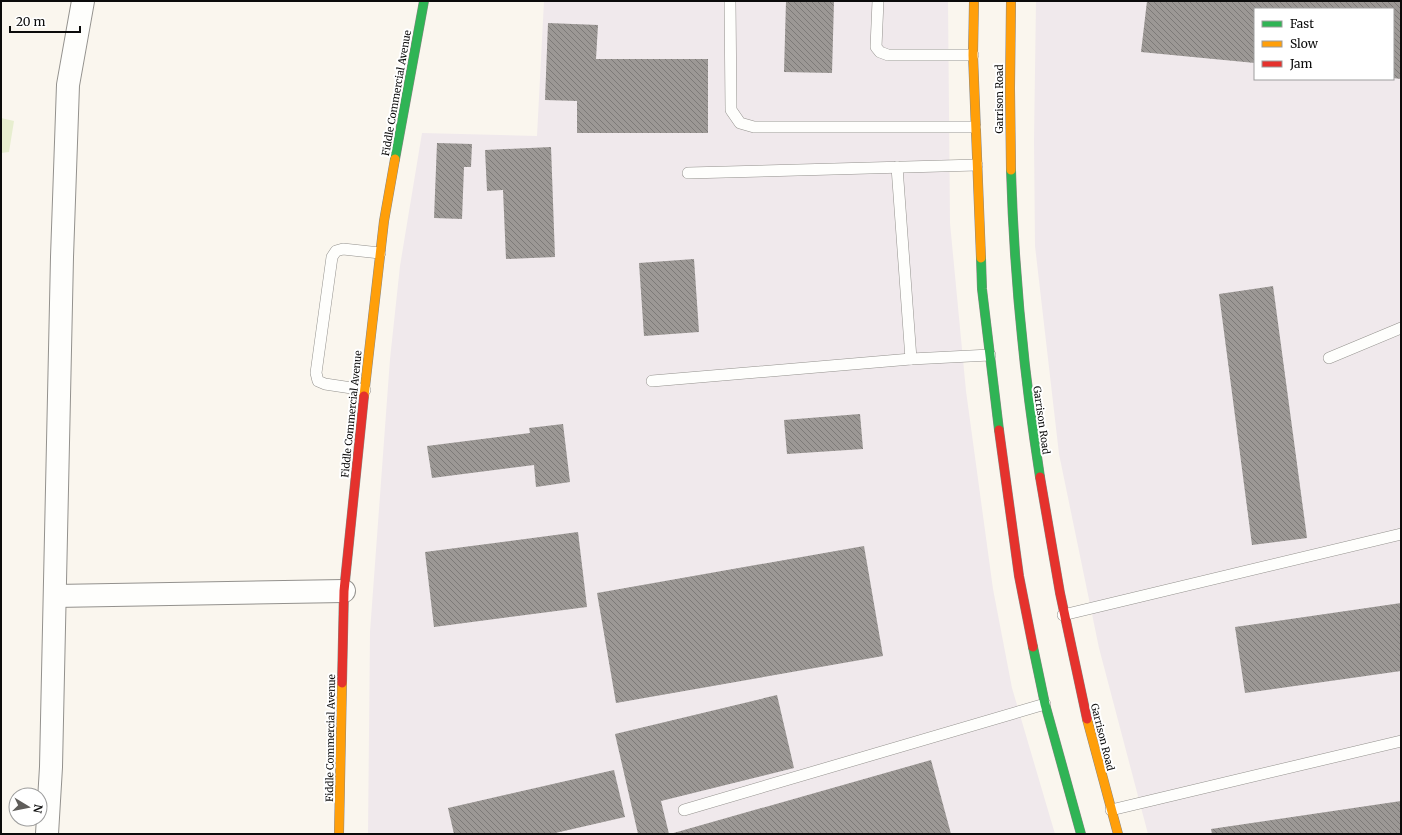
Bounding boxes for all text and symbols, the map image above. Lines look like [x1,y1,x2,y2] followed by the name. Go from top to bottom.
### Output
[10,8,80,34] scale bar
[1254,8,1394,80] legend
[16,14,45,29] text: 20 m
[1290,16,1314,31] text: Fast
[379,29,414,157] street label: Fiddle Commercial Avenue
[1290,36,1319,51] text: Slow
[1289,56,1313,71] text: Jam
[993,65,1006,133] street label: Garrison Road
[338,350,365,478] street label: Fiddle Commercial Avenue
[1030,385,1053,455] street label: Garrison Road
[323,674,338,802] street label: Fiddle Commercial Avenue
[1088,702,1117,772] street label: Garrison Road
[8,787,48,827] north arrow
[30,803,45,815] text: N

